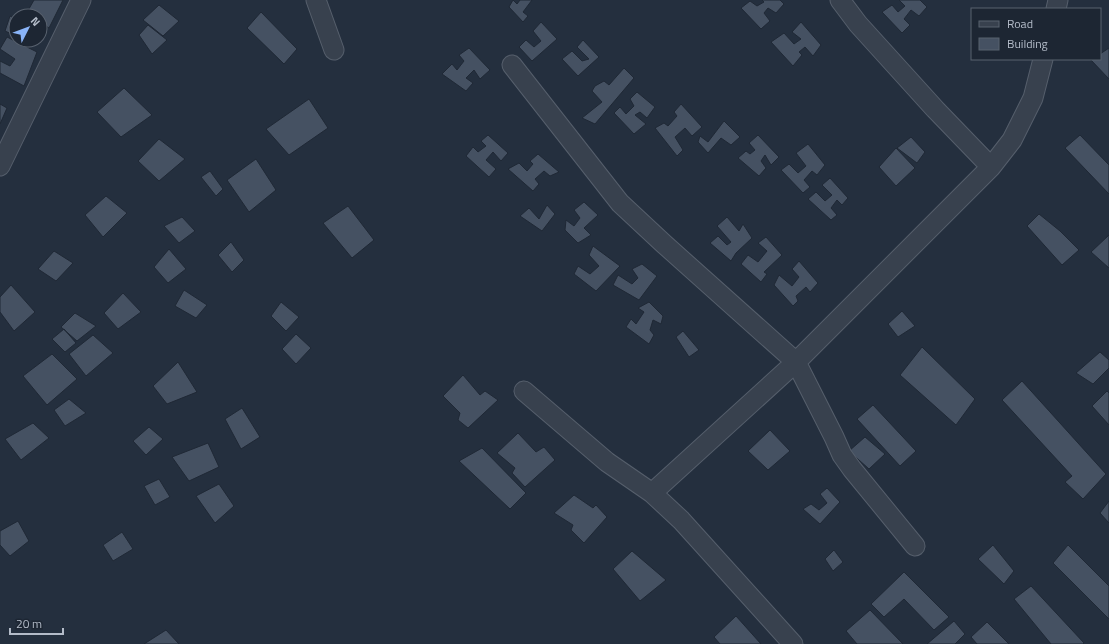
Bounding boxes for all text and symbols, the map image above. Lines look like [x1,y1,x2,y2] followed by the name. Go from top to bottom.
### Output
[8,8,48,48] north arrow
[971,8,1101,60] legend
[27,13,44,29] text: N
[1007,14,1033,33] text: Road
[1007,34,1048,53] text: Building
[10,610,63,636] scale bar
[16,614,42,633] text: 20 m

